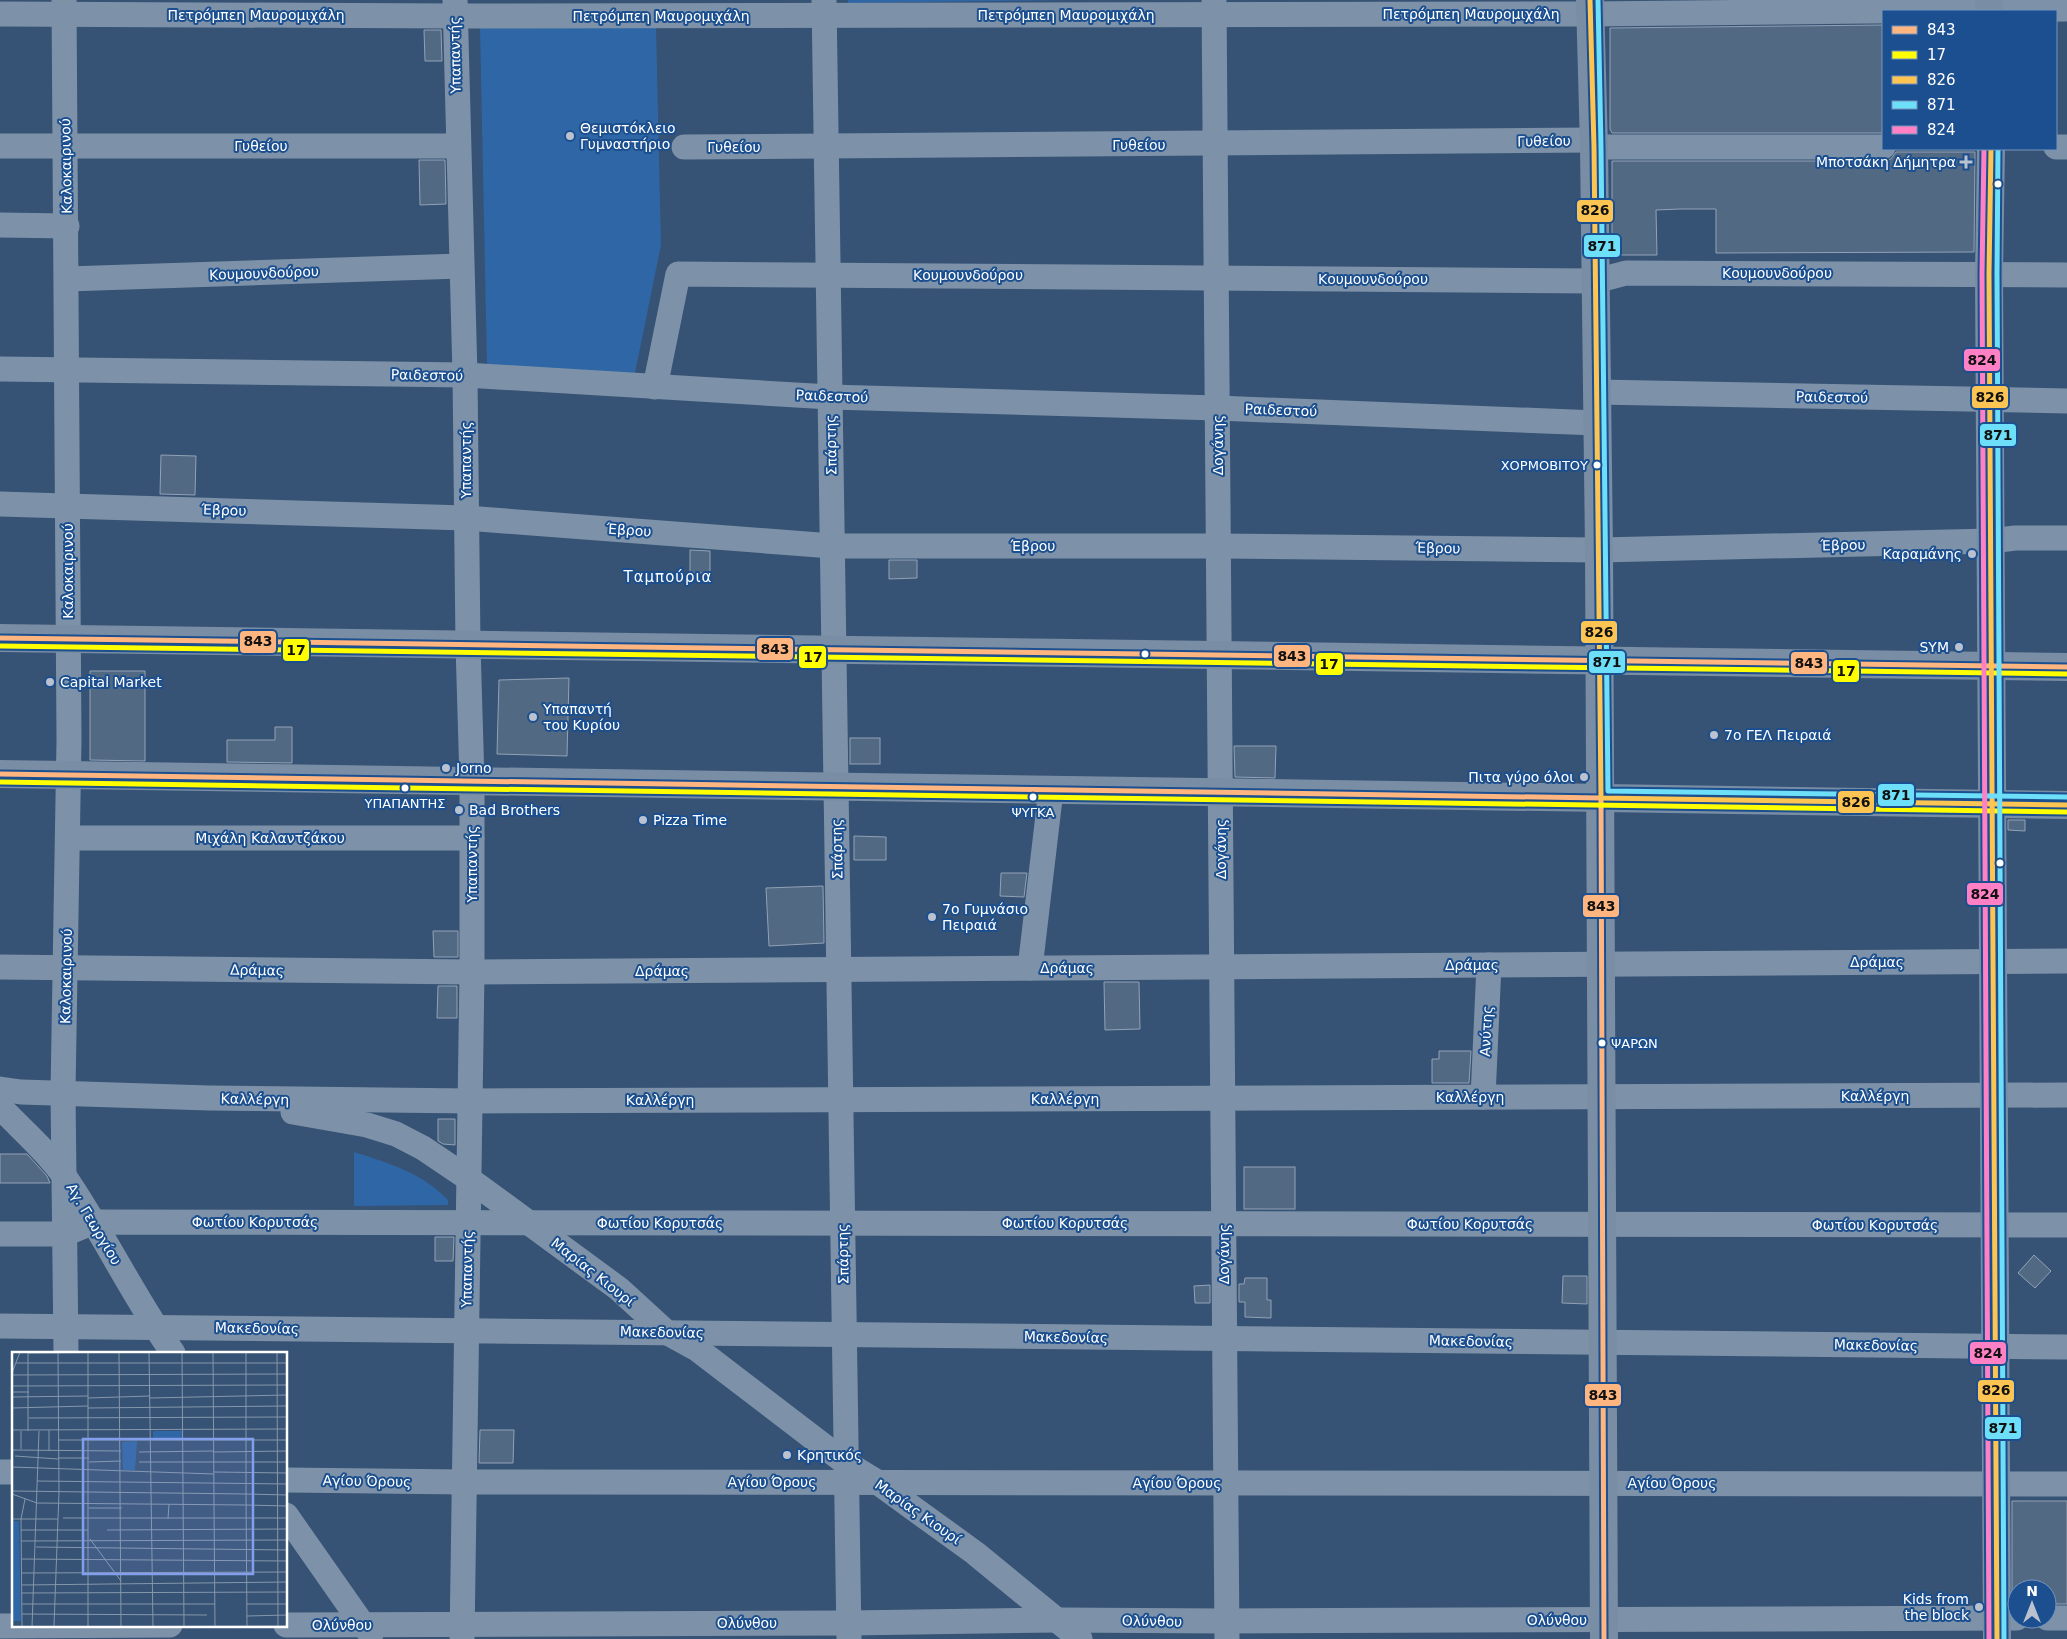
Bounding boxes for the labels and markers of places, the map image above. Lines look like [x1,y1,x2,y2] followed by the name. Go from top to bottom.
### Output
[580,120,676,152] place label: Θεμιστόκλειο Γυμναστήριο
[564,130,576,142] marker: Θεμιστόκλειο Γυμναστήριο
[1816,154,1956,170] place label: Μποτσάκη Δήμητρα
[1960,156,1972,168] marker: Μποτσάκη Δήμητρα
[1993,179,2003,189] unlabelled marker
[1501,458,1588,473] place label: ΧΟΡΜΟΒΙΤΟΥ
[1592,460,1602,470] marker: ΧΟΡΜΟΒΙΤΟΥ
[1882,546,1962,562] place label: Καραμάνης
[1966,548,1978,560] marker: Καραμάνης
[1919,639,1949,655] place label: SYM
[1953,641,1965,653] marker: SYM
[1140,649,1150,659] unlabelled marker
[60,674,162,690] place label: Capital Market
[44,676,56,688] marker: Capital Market
[542,701,620,733] place label: Υπαπαντή του Κυρίου
[527,711,539,723] marker: Υπαπαντή του Κυρίου
[1724,727,1832,743] place label: 7ο ΓΕΛ Πειραιά
[1708,729,1720,741] marker: 7ο ΓΕΛ Πειραιά
[455,760,492,776] place label: Jorno
[440,762,452,774] marker: Jorno
[1468,769,1574,785] place label: Πιτα γύρο όλοι
[1578,771,1590,783] marker: Πιτα γύρο όλοι
[400,783,410,793] marker: ΥΠΑΠΑΝΤΗΣ
[1028,792,1038,802] marker: ΨΥΓΚΑ
[364,796,445,811] place label: ΥΠΑΠΑΝΤΗΣ
[469,802,560,818] place label: Bad Brothers
[453,804,465,816] marker: Bad Brothers
[1012,805,1055,820] place label: ΨΥΓΚΑ
[653,812,727,828] place label: Pizza Time
[637,814,649,826] marker: Pizza Time
[1995,858,2005,868] unlabelled marker
[942,901,1028,933] place label: 7ο Γυμνάσιο Πειραιά
[926,911,938,923] marker: 7ο Γυμνάσιο Πειραιά
[1611,1036,1658,1051] place label: ΨΑΡΩΝ
[1597,1038,1607,1048] marker: ΨΑΡΩΝ
[797,1447,862,1463] place label: Κρητικός
[781,1449,793,1461] marker: Κρητικός
[1903,1591,1970,1623] place label: Kids from the block
[1973,1601,1985,1613] marker: Kids from the block

